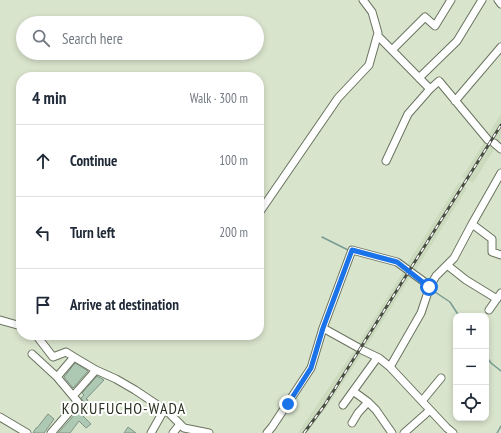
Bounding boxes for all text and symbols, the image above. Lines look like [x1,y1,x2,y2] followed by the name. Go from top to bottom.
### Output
[16,16,264,60] search box
[30,27,52,49] icon: search
[62,29,123,48] text: Search here
[32,87,66,109] text: 4 min
[190,90,248,107] text: Walk · 300 m
[32,150,54,172] icon: ahead
[70,151,117,170] text: Continue
[219,152,248,169] text: 100 m
[32,222,54,244] icon: left
[70,223,115,242] text: Turn left
[219,224,248,241] text: 200 m
[420,278,438,296] route start
[32,294,54,316] icon: arrive
[70,295,179,314] text: Arrive at destination
[453,313,489,421] map controls
[453,313,489,349] button: +
[453,349,489,385] button: −
[453,385,489,421] button: locate
[279,395,297,413] route end
[62,398,186,418] district label: KOKUFUCHO-WADA

